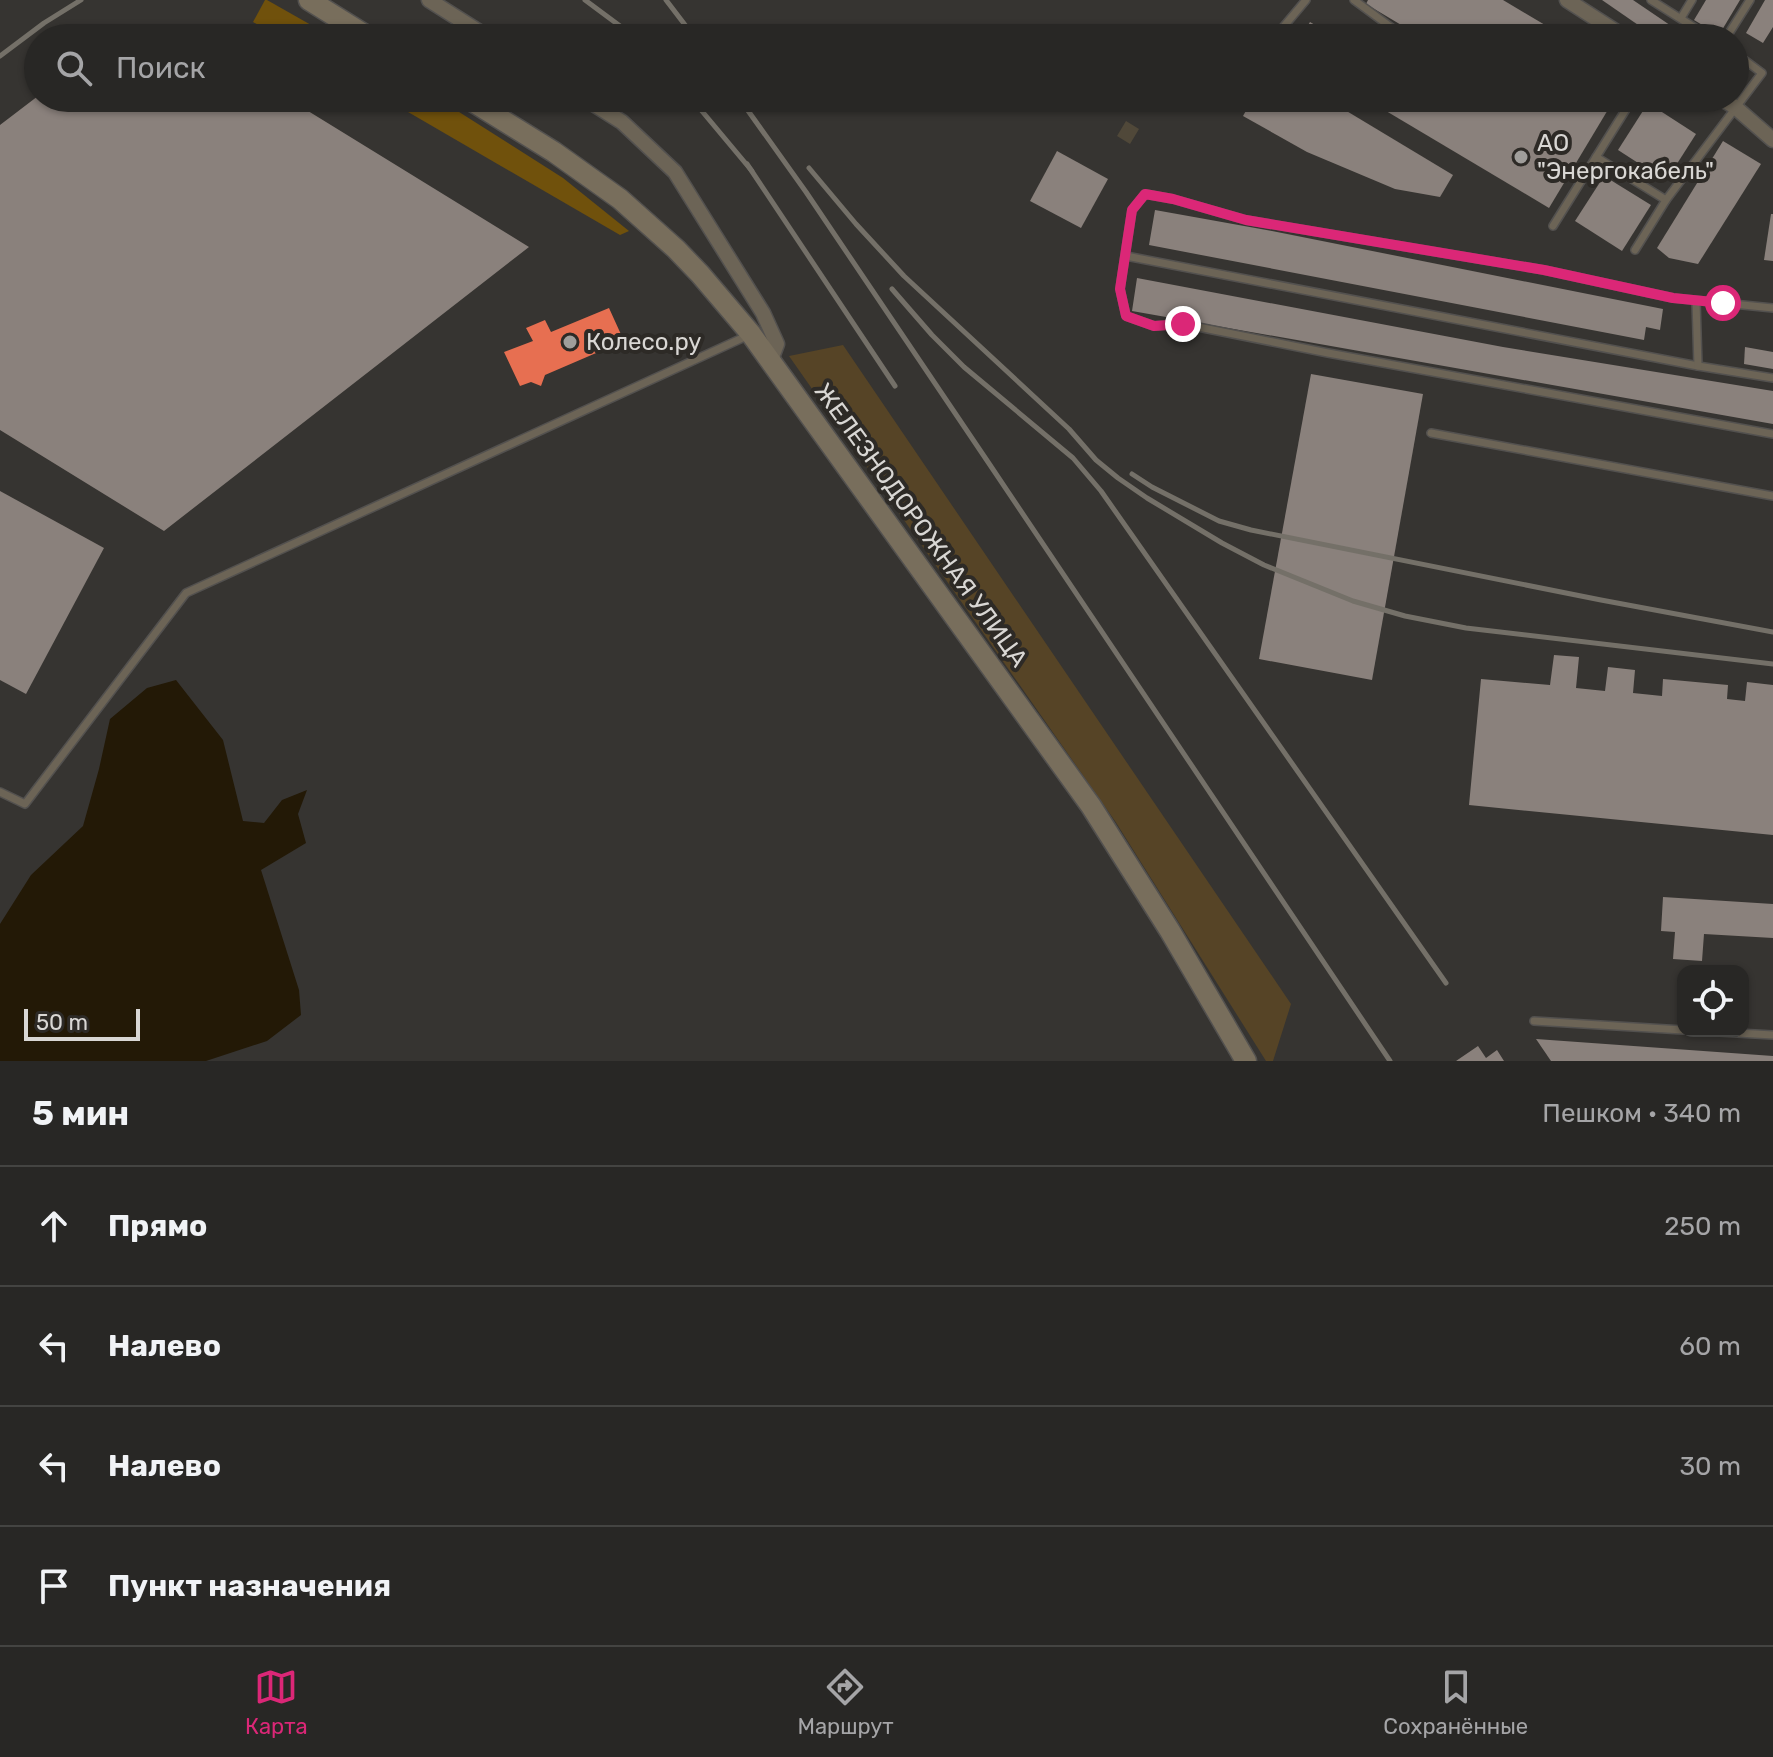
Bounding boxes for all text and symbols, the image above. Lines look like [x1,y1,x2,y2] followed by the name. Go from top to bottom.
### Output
[24,24,1749,112] search box
[52,46,96,90] icon: search
[116,50,206,86] text: Поиск
[1537,129,1714,185] place label: АО "Энергокабель"
[1512,148,1530,166] marker: АО "Энергокабель"
[1705,285,1741,321] route start
[1165,306,1201,342] route end
[586,328,701,356] place label: Колесо.ру
[561,333,579,351] marker: Колесо.ру
[809,378,1033,672] street label: ЖЕЛЕЗНОДОРОЖНАЯ УЛИЦА
[1677,965,1749,1037] map controls
[1677,965,1749,1037] button: locate
[24,1005,140,1041] scale bar
[36,1009,88,1036] text: 50 m
[32,1093,129,1134] text: 5 мин
[1542,1098,1741,1129] text: Пешком · 340 m
[32,1204,76,1248] icon: ahead
[108,1208,207,1244] text: Прямо
[1664,1211,1741,1242] text: 250 m
[32,1324,76,1368] icon: left
[108,1328,221,1364] text: Налево
[1679,1331,1741,1362] text: 60 m
[32,1444,76,1488] icon: left
[108,1448,221,1484] text: Налево
[1679,1451,1741,1482] text: 30 m
[32,1564,76,1608] icon: arrive
[108,1568,391,1604] text: Пункт назначения
[245,1665,308,1740] tab: Карта
[797,1665,893,1740] tab: Маршрут
[1383,1665,1528,1740] tab: Сохранённые

